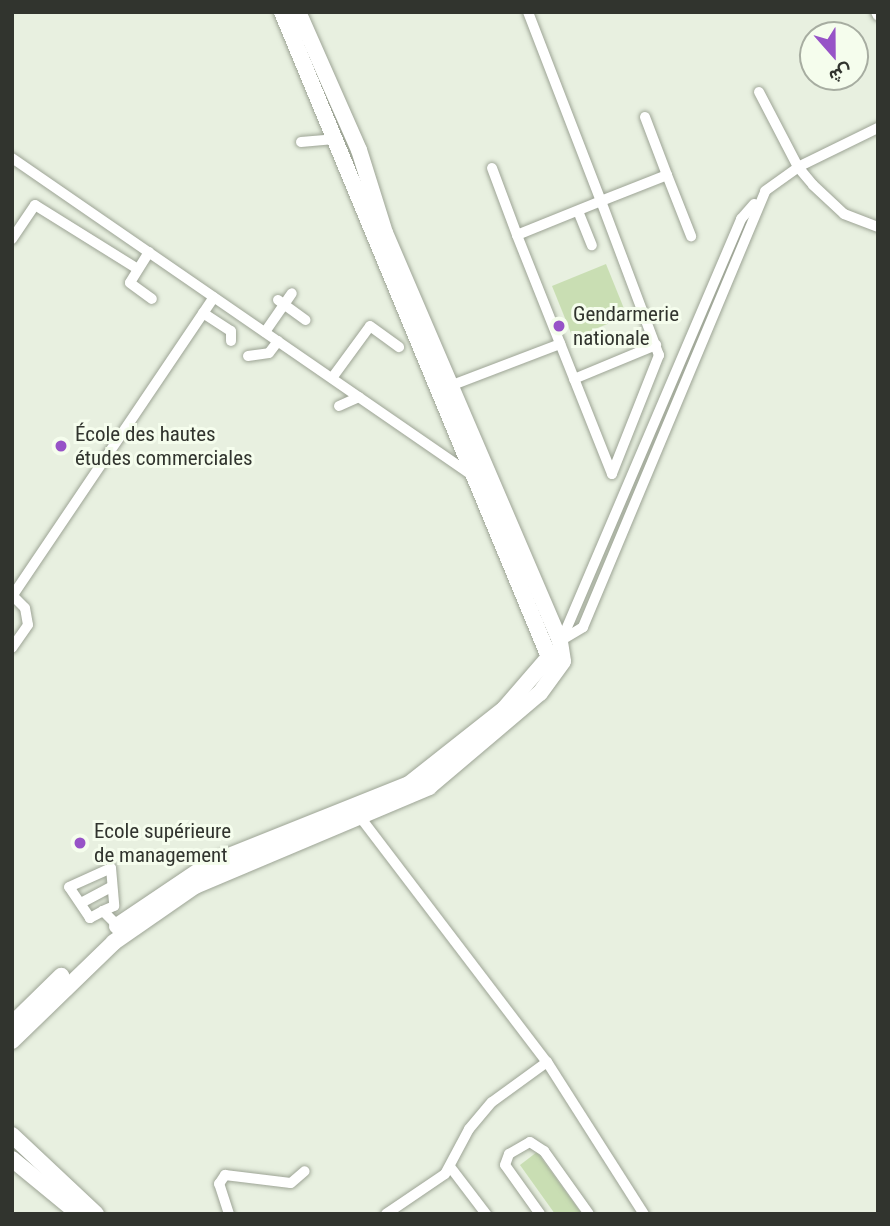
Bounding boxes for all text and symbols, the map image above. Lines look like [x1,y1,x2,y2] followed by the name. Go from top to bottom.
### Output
[799,21,869,91] north arrow
[826,59,856,89] text: ش
[573,301,679,351] place label: Gendarmerie nationale
[551,318,567,334] marker: Gendarmerie nationale
[75,421,253,471] place label: École des hautes études commerciales
[53,438,69,454] marker: École des hautes études commerciales
[94,818,231,868] place label: Ecole supérieure de management
[72,835,88,851] marker: Ecole supérieure de management

